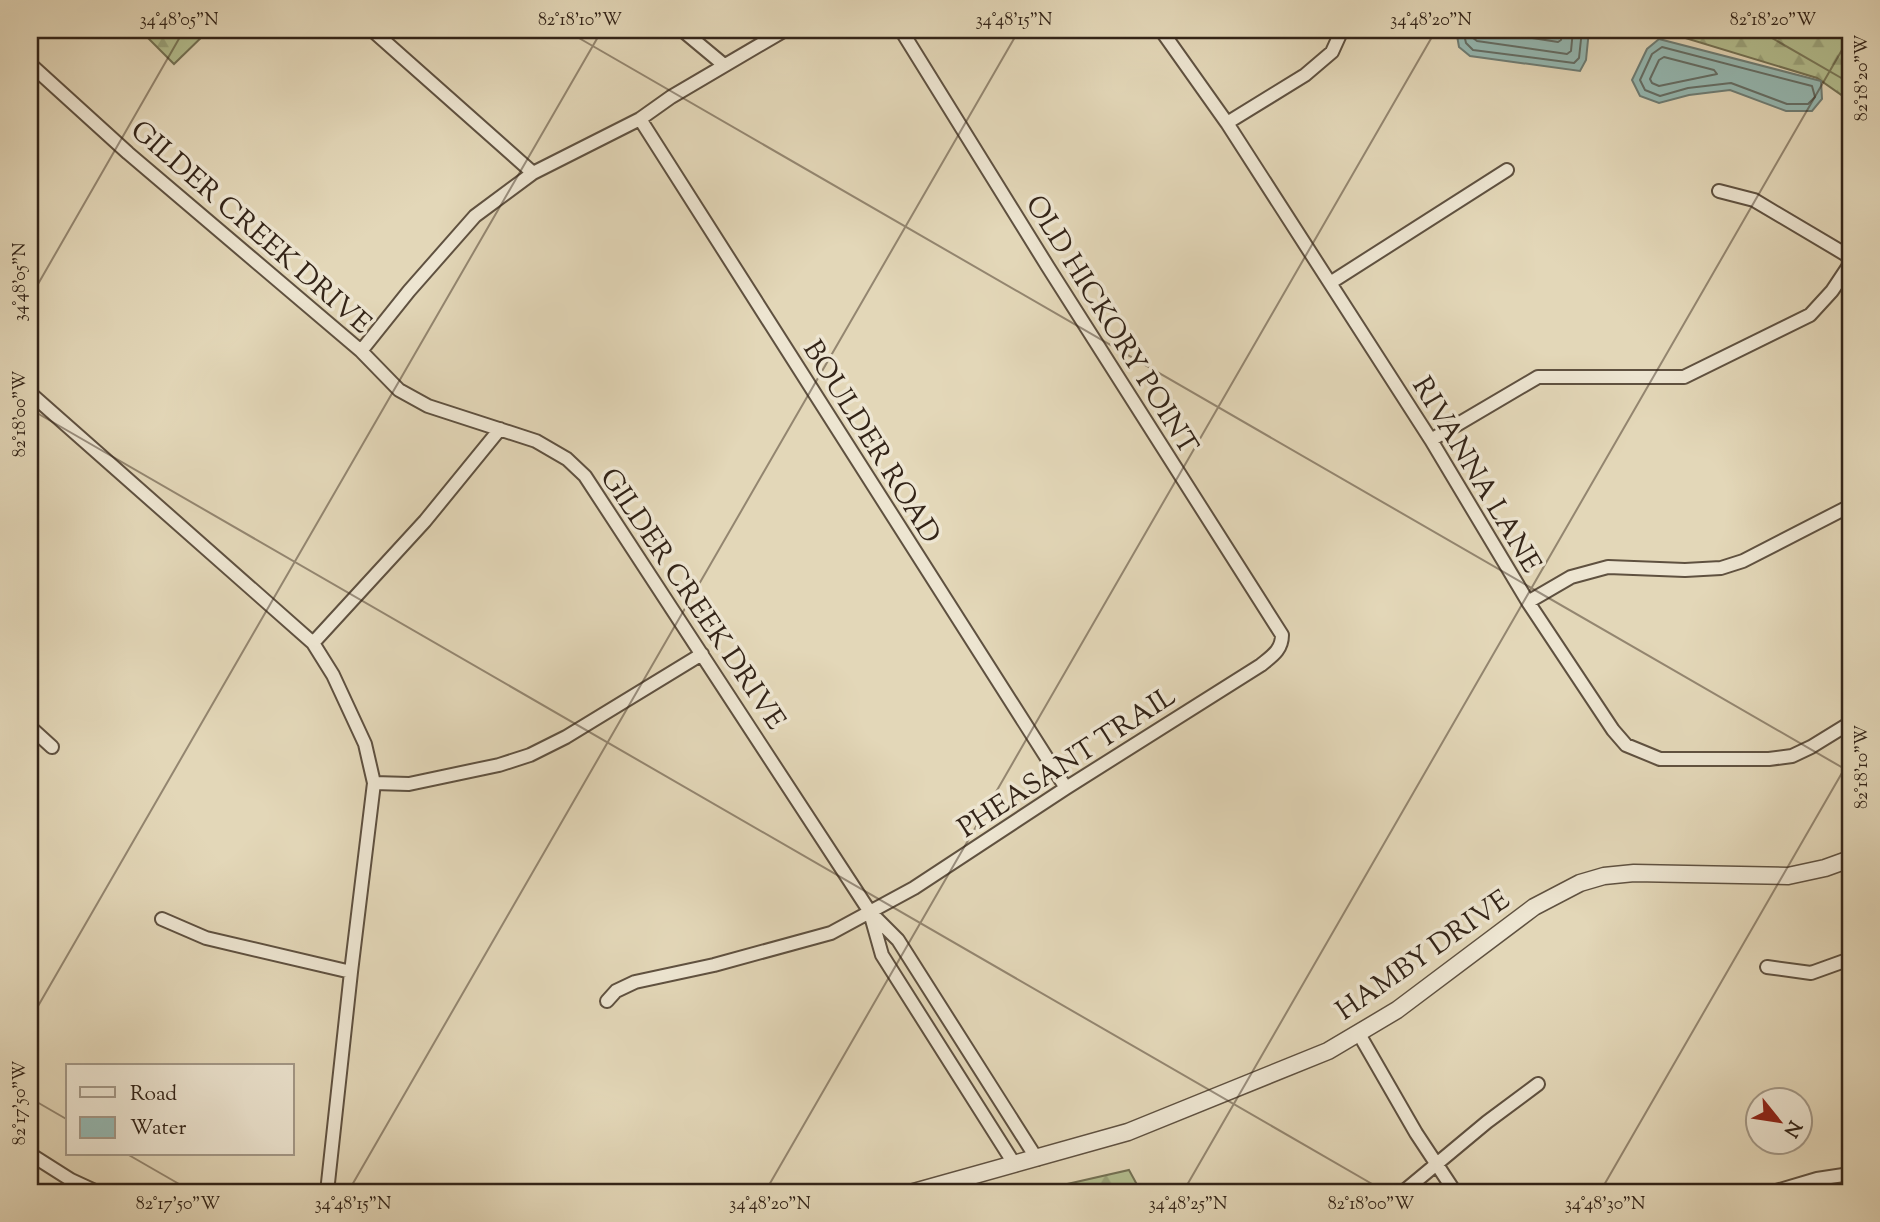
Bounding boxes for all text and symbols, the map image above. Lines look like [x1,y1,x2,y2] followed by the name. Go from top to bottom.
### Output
[139,8,219,34] text: 34°48'05"N
[538,8,622,34] text: 82°18'10"W
[976,8,1052,34] text: 34°48'15"N
[1390,8,1472,34] text: 34°48'20"N
[1730,8,1816,34] text: 82°18'20"W
[1850,35,1876,121] text: 82°18'20"W
[121,112,379,344] street label: GILDER CREEK DRIVE
[1014,188,1207,463] street label: OLD HICKORY POINT
[8,242,34,322] text: 34°48'05"N
[792,333,949,552] street label: BOULDER ROAD
[1401,370,1550,581] street label: RIVANNA LANE
[8,371,34,457] text: 82°18'00"W
[589,461,794,739] street label: GILDER CREEK DRIVE
[951,678,1184,849] street label: PHEASANT TRAIL
[1850,725,1876,809] text: 82°18'10"W
[1329,881,1519,1031] street label: HAMBY DRIVE
[8,1061,34,1145] text: 82°17'50"W
[66,1064,294,1156] legend
[130,1080,177,1110] text: Road
[1744,1086,1814,1156] north arrow
[130,1114,187,1144] text: Water
[1776,1115,1807,1142] text: N
[136,1192,220,1218] text: 82°17'50"W
[315,1192,391,1218] text: 34°48'15"N
[729,1192,811,1218] text: 34°48'20"N
[1149,1192,1227,1218] text: 34°48'25"N
[1328,1192,1414,1218] text: 82°18'00"W
[1565,1192,1645,1218] text: 34°48'30"N

